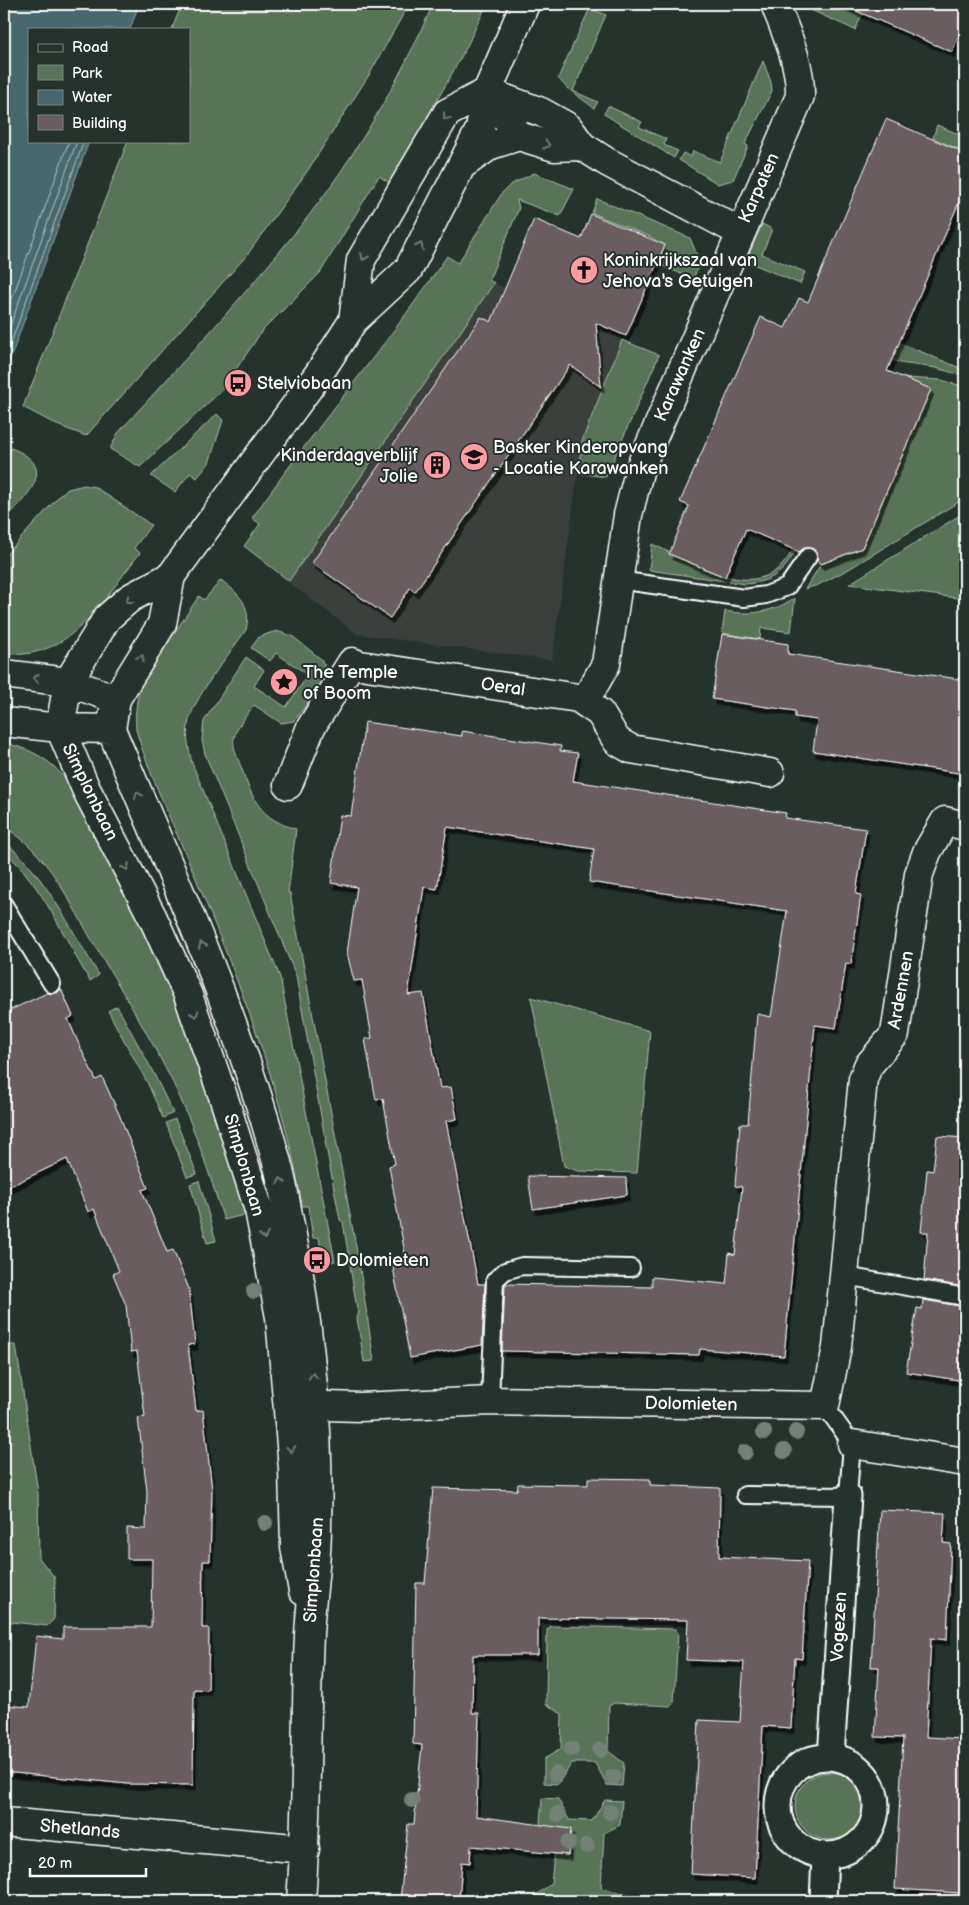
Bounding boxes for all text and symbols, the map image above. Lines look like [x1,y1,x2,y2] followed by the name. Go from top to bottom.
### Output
[28,28,190,142] legend
[72,38,108,57] text: Road
[72,64,103,83] text: Park
[72,88,112,107] text: Water
[443,112,452,121] one-way arrow
[72,114,127,133] text: Building
[542,139,550,149] one-way arrow
[734,150,784,226] street label: Karpaten
[414,242,424,251] one-way arrow
[603,250,757,292] place label: Koninkrijkszaal van Jehova's Getuigen
[360,252,371,261] one-way arrow
[569,255,599,285] church icon: Koninkrijkszaal van Jehova's Getuigen
[650,325,710,425] street label: Karawanken
[223,368,253,398] bus stop icon: Stelviobaan
[257,373,351,394] place label: Stelviobaan
[493,437,668,479] place label: Basker Kinderopvang - Locatie Karawanken
[459,442,489,472] school or university icon: Basker Kinderopvang - Locatie Karawanken
[280,445,418,487] place label: Kinderdagverblijf Jolie
[422,450,452,480] building icon: Kinderdagverblijf Jolie
[125,594,135,603] one-way arrow
[135,654,145,663] one-way arrow
[303,662,398,704] place label: The Temple of Boom
[269,667,299,697] place icon: The Temple of Boom
[32,673,40,684] one-way arrow
[480,674,526,700] street label: Oeral
[57,740,123,844] street label: Simplonbaan
[134,791,145,800] one-way arrow
[120,861,130,870] one-way arrow
[197,941,208,950] one-way arrow
[884,949,918,1031] street label: Ardennen
[189,1009,199,1018] one-way arrow
[219,1111,269,1219] street label: Simplonbaan
[276,1177,287,1186] one-way arrow
[258,1231,269,1240] one-way arrow
[302,1245,332,1275] bus stop icon: Dolomieten
[336,1250,429,1271] place label: Dolomieten
[307,1372,318,1380] one-way arrow
[644,1393,738,1415] street label: Dolomieten
[286,1445,297,1453] one-way arrow
[300,1517,328,1623] street label: Simplonbaan
[827,1591,851,1663] street label: Vogezen
[39,1815,121,1843] street label: Shetlands
[30,1845,146,1877] scale bar
[38,1854,72,1873] text: 20 m

